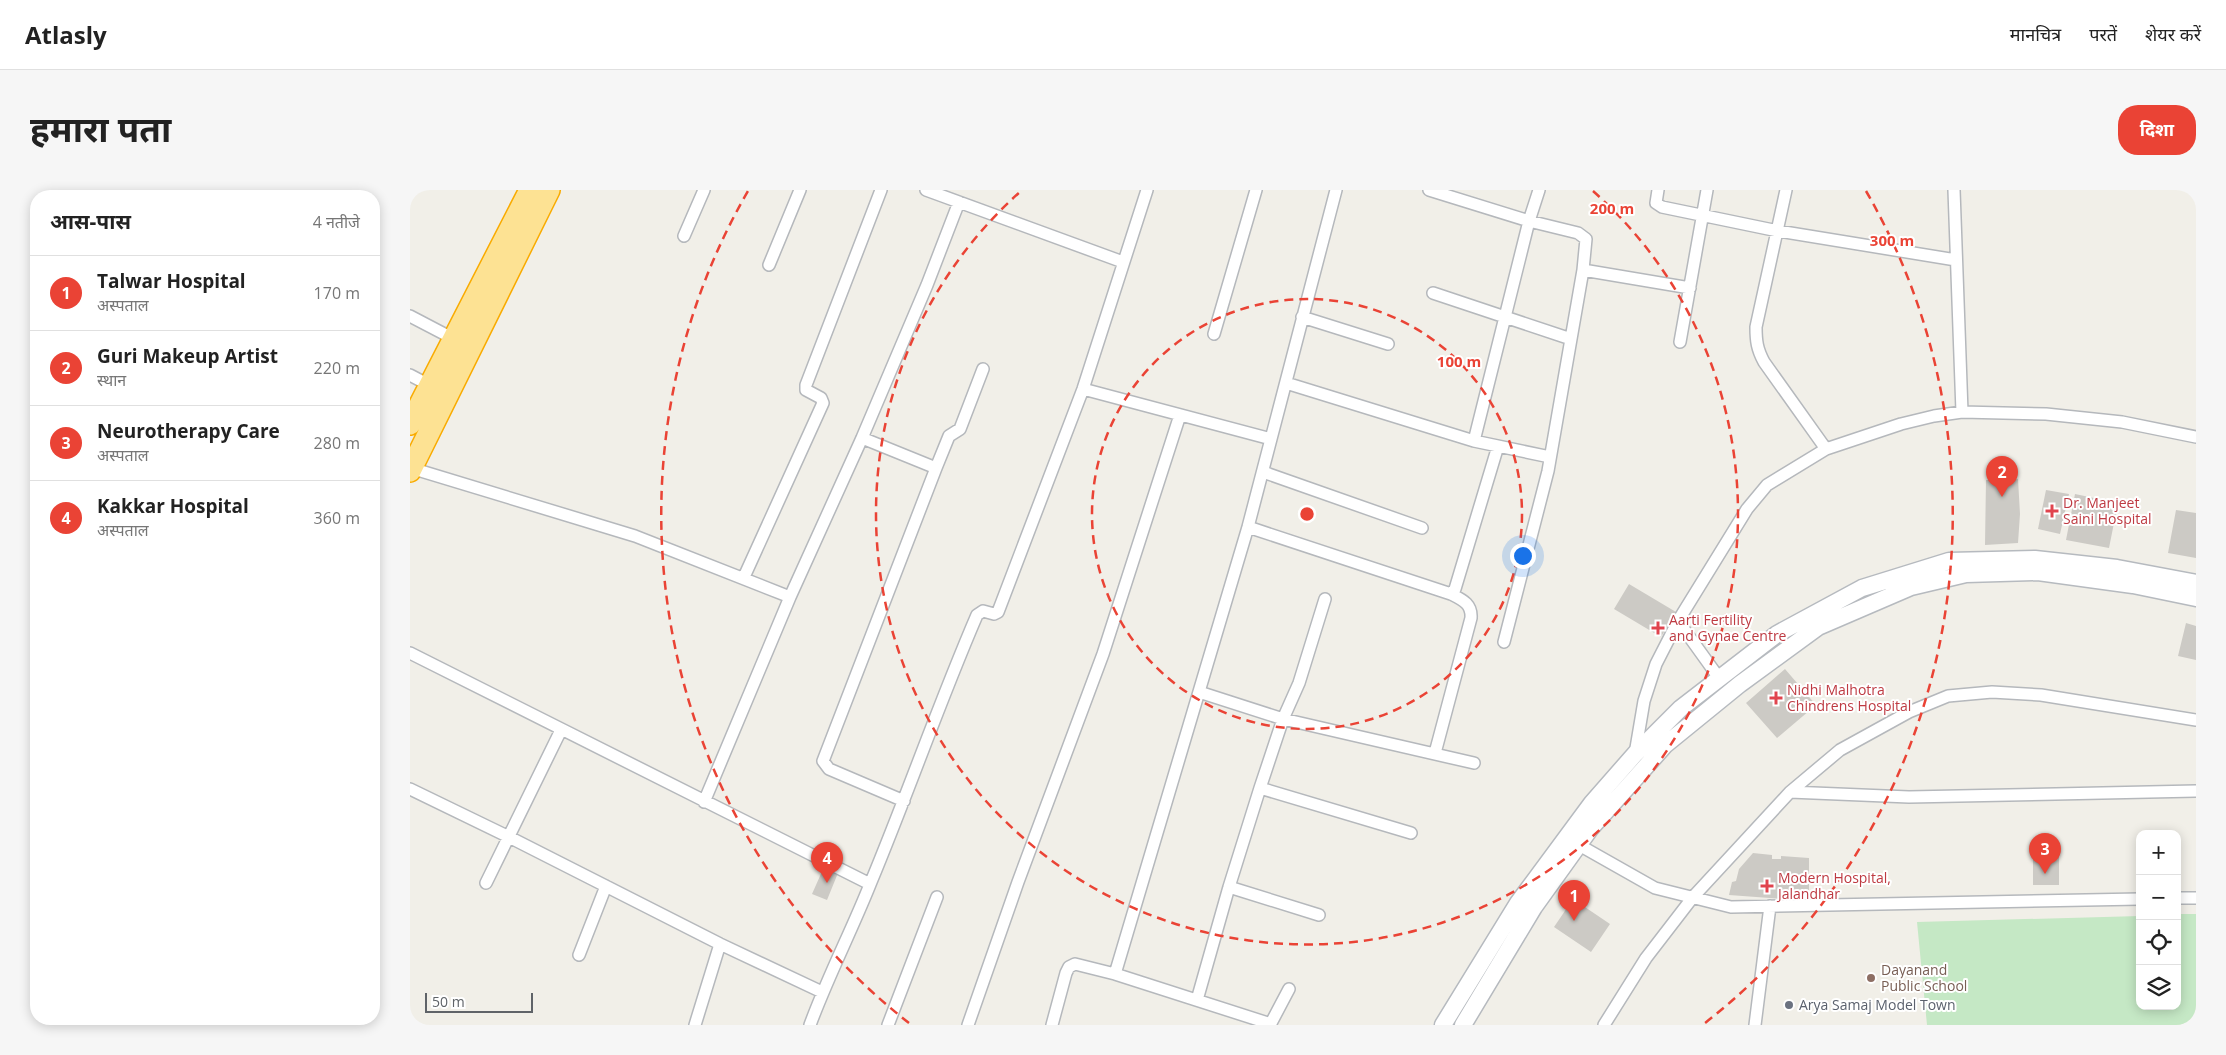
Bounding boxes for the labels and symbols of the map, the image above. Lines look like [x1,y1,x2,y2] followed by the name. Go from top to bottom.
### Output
[1590,198,1634,218] text: 200 m
[1870,230,1914,250] text: 300 m
[1437,351,1481,371] text: 100 m
[1986,456,2018,497] pin: 2
[2063,493,2152,528] place label: Dr. Manjeet Saini Hospital
[2045,504,2059,518] marker: Dr. Manjeet Saini Hospital
[1298,505,1316,523] centre of rings
[1510,543,1536,569] your location
[1669,610,1787,645] place label: Aarti Fertility and Gynae Centre
[1651,621,1665,635] marker: Aarti Fertility and Gynae Centre
[1787,680,1911,715] place label: Nidhi Malhotra Chindrens Hospital
[1769,691,1783,705] marker: Nidhi Malhotra Chindrens Hospital
[2029,833,2061,874] pin: 3
[811,842,843,883] pin: 4
[1776,868,1891,903] place label: Modern Hospital, Jalandhar
[1760,879,1774,893] marker: Modern Hospital, Jalandhar
[1558,880,1590,921] pin: 1
[1881,960,1967,995] place label: Dayanand Public School
[1865,972,1877,984] marker: Dayanand Public School
[425,990,532,1013] scale bar
[1799,995,1956,1014] place label: Arya Samaj Model Town
[1783,999,1795,1011] marker: Arya Samaj Model Town

